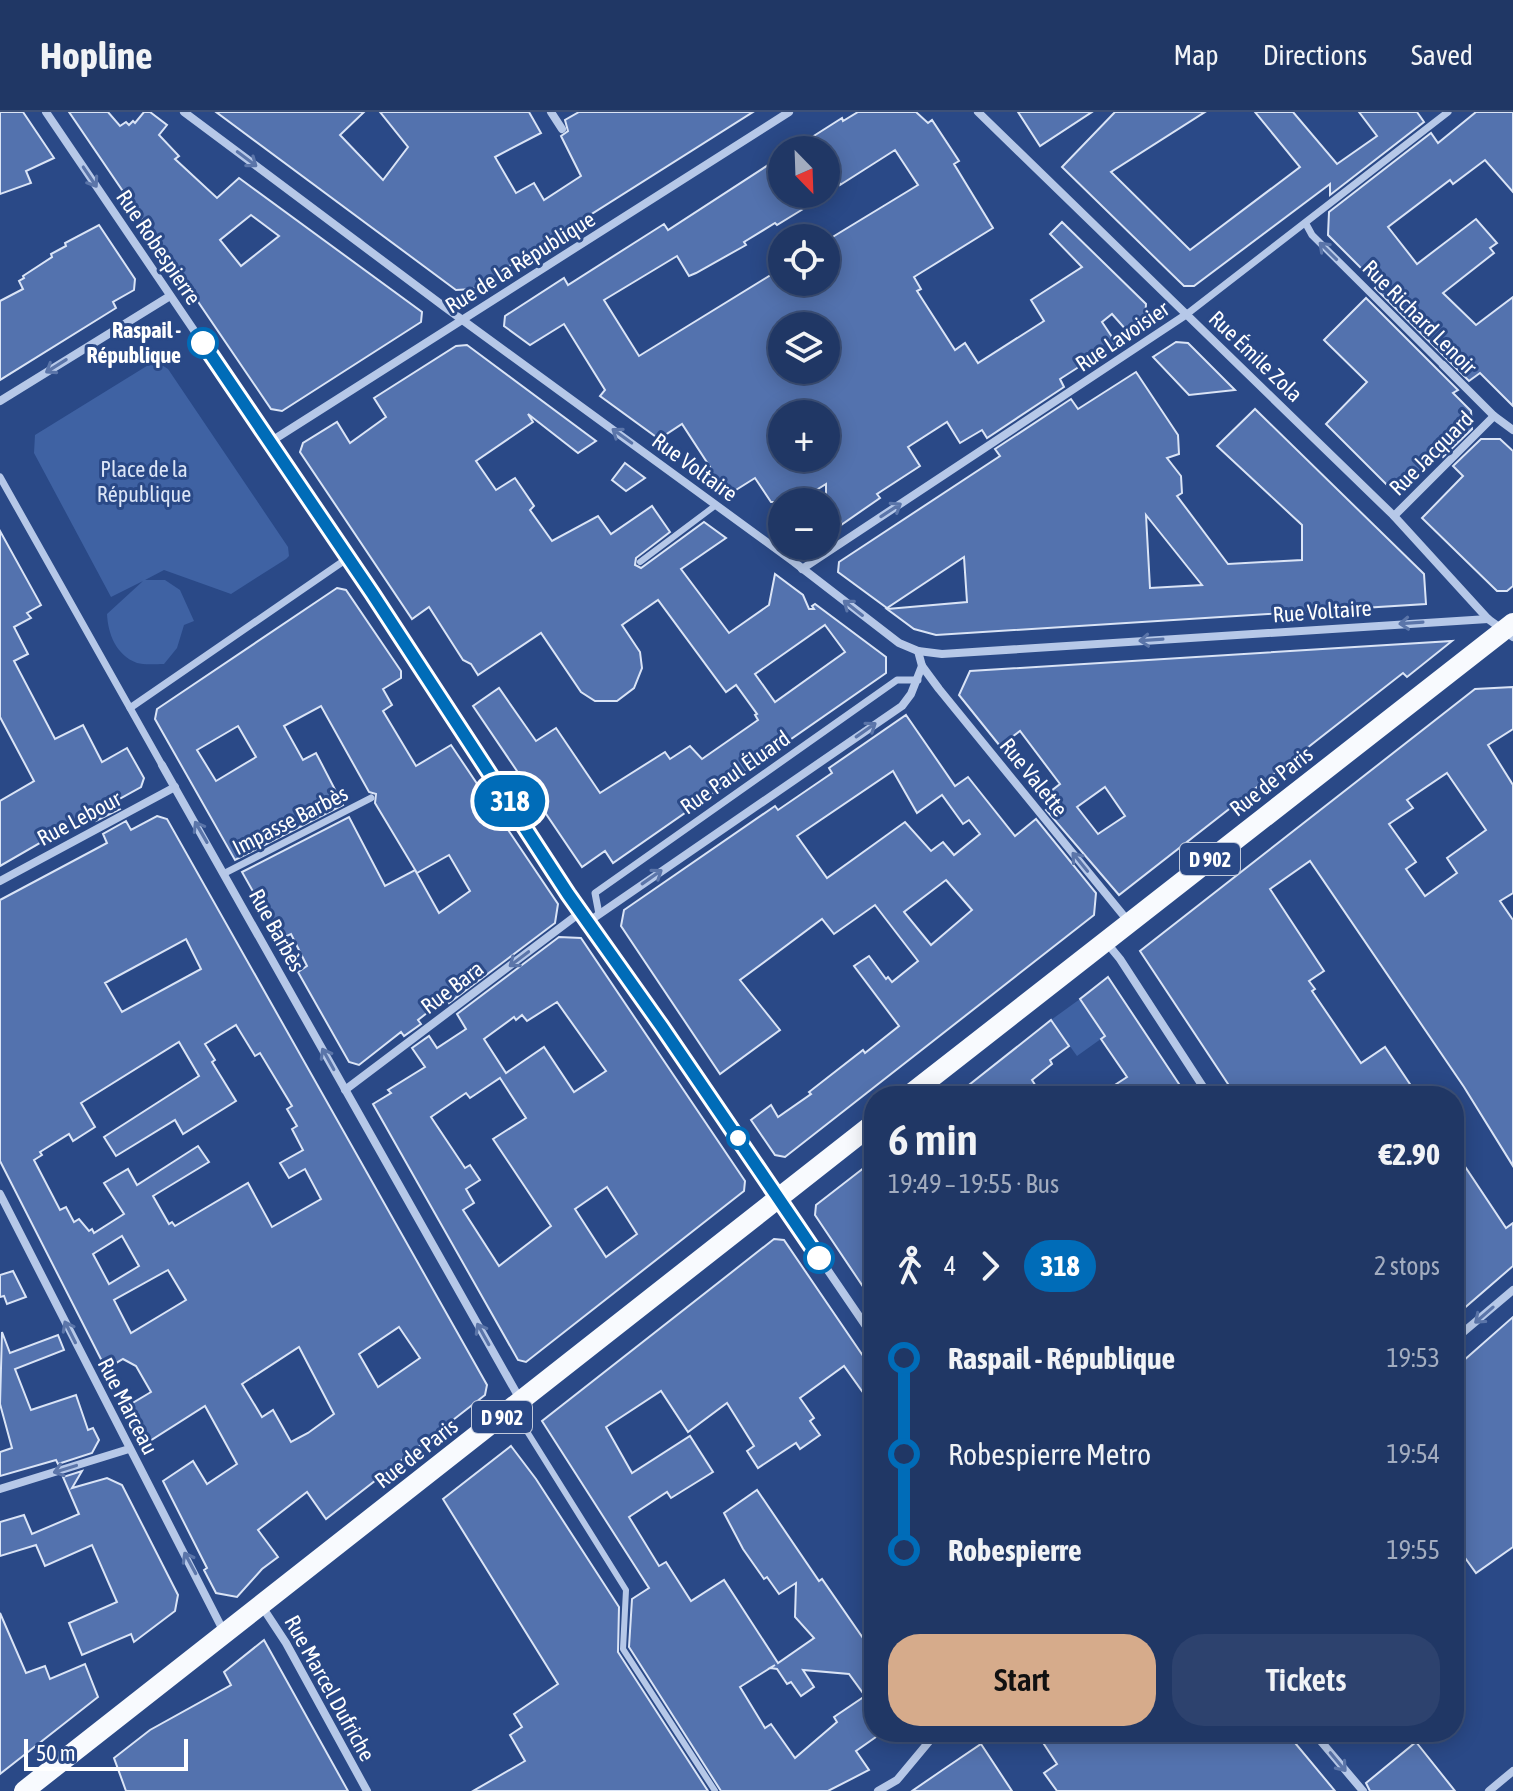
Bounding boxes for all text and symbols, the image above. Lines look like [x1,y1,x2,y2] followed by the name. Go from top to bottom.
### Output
[40,34,152,77] text: Hopline
[1174,39,1219,71] text: Map
[1263,39,1367,71] text: Directions
[1411,39,1473,71] text: Saved
[768,136,840,208] north arrow
[768,136,840,560] map controls
[235,150,257,167] one-way arrow
[81,165,98,187] one-way arrow
[111,185,207,309] street label: Rue Robespierre
[440,206,600,318] street label: Rue de la République
[768,224,840,296] button: locate
[1319,242,1338,261] one-way arrow
[1358,255,1483,380] street label: Rue Richard Lenoir
[1070,295,1174,377] street label: Rue Lavoisier
[1204,305,1308,407] street label: Rue Émile Zola
[768,312,840,384] button: layers
[87,317,181,368] place label: Raspail - République
[188,328,218,358] marker: Raspail - République
[45,359,68,375] one-way arrow
[768,400,840,472] button: +
[1384,406,1478,500] street label: Rue Jacquard
[647,427,743,507] street label: Rue Voltaire
[612,428,634,444] one-way arrow
[97,456,191,507] park label: Place de la République
[768,488,840,560] button: −
[879,502,901,519] one-way arrow
[1272,595,1372,627] street label: Rue Voltaire
[843,600,865,617] one-way arrow
[1398,616,1425,631] one-way arrow
[1138,633,1165,648] one-way arrow
[855,722,877,738] one-way arrow
[675,725,795,819] street label: Rue Paul Éluard
[995,733,1073,821] street label: Rue Valette
[1224,740,1318,821] street label: Rue de Paris
[464,775,556,827] line badge: 318
[228,780,352,860] street label: Impasse Barbès
[33,785,126,851] street label: Rue Lebour
[490,785,530,817] text: 318
[193,821,209,844] one-way arrow
[1180,843,1240,875] road number: D 902
[1071,852,1089,872] one-way arrow
[640,869,663,885] one-way arrow
[244,884,310,976] street label: Rue Barbès
[508,951,530,968] one-way arrow
[416,955,488,1019] street label: Rue Bara
[320,1048,336,1071] one-way arrow
[888,1114,978,1164] text: 6 min
[727,1127,749,1149] unlabelled marker
[1379,1137,1440,1171] text: €2.90
[888,1169,1059,1199] text: 19:49 – 19:55 · Bus
[804,1243,834,1273] unlabelled marker
[888,1244,932,1288] icon: walk
[968,1244,1012,1288] icon: forward
[1040,1250,1080,1282] text: 318
[944,1251,956,1281] text: 4
[1374,1251,1440,1281] text: 2 stops
[1474,1306,1494,1324] one-way arrow
[62,1321,77,1345] one-way arrow
[475,1323,491,1346] one-way arrow
[948,1341,1175,1375] text: Raspail - République
[1386,1343,1440,1373] text: 19:53
[93,1353,163,1459] street label: Rue Marceau
[472,1401,532,1433] road number: D 902
[369,1412,463,1493] street label: Rue de Paris
[948,1437,1151,1471] text: Robespierre Metro
[1386,1439,1440,1469] text: 19:54
[52,1462,78,1477] one-way arrow
[948,1533,1082,1567] text: Robespierre
[1386,1535,1440,1565] text: 19:55
[181,1552,197,1575] one-way arrow
[279,1611,381,1765] street label: Rue Marcel Dufriche
[888,1634,1156,1726] button: Start
[1172,1634,1440,1726] button: Tickets
[24,1735,188,1771] scale bar
[36,1740,76,1766] text: 50 m
[1329,1751,1347,1771] one-way arrow

